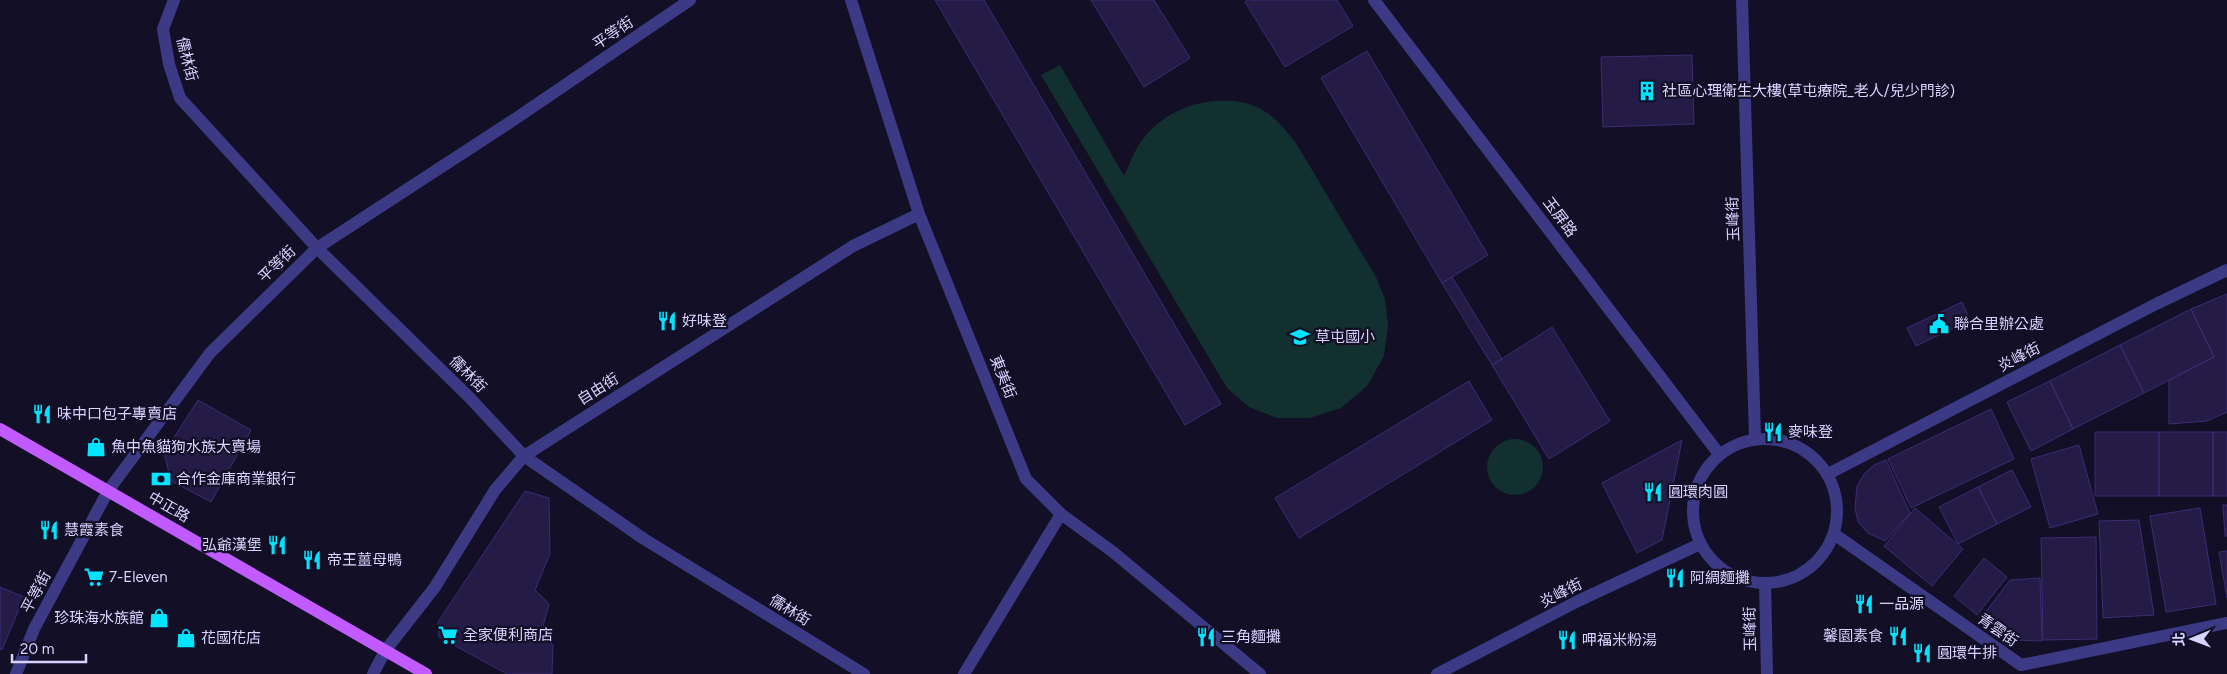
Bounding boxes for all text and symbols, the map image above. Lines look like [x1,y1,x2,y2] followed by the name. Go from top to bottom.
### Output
[589,13,637,53] street label: 平等街
[173,35,201,83] street label: 儒林街
[1636,80,1658,102] building icon: 社區心理衛生大樓(草屯療院_老人/兒少門診)
[1662,82,1955,100] place label: 社區心理衛生大樓(草屯療院_老人/兒少門診)
[1539,194,1581,240] street label: 玉屏路
[1723,196,1743,242] street label: 玉峰街
[255,242,299,286] street label: 平等街
[656,310,678,332] restaurant icon: 好味登
[682,312,727,330] place label: 好味登
[1928,313,1950,335] public building icon: 聯合里辦公處
[1954,315,2044,333] place label: 聯合里辦公處
[1289,326,1311,348] school or university icon: 草屯國小
[1315,328,1375,346] place label: 草屯國小
[1995,339,2043,375] street label: 炎峰街
[446,352,490,396] street label: 儒林街
[986,353,1020,401] street label: 東美街
[574,369,622,409] street label: 自由街
[31,403,53,425] restaurant icon: 味中口包子專賣店
[57,405,177,423] place label: 味中口包子專賣店
[1762,421,1784,443] restaurant icon: 麥味登
[1788,423,1833,441] place label: 麥味登
[85,436,107,458] shop icon: 魚中魚貓狗水族大賣場
[111,438,261,456] place label: 魚中魚貓狗水族大賣場
[150,468,172,490] bank icon: 合作金庫商業銀行
[176,470,296,488] place label: 合作金庫商業銀行
[1642,481,1664,503] restaurant icon: 圓環肉圓
[1668,483,1728,501] place label: 圓環肉圓
[145,488,193,526] street label: 中正路
[38,519,60,541] restaurant icon: 慧霞素食
[64,521,124,539] place label: 慧霞素食
[266,534,288,556] restaurant icon: 弘爺漢堡
[202,536,262,554] place label: 弘爺漢堡
[301,549,323,571] restaurant icon: 帝王薑母鴨
[327,551,402,569] place label: 帝王薑母鴨
[83,566,105,588] supermarket icon: 7-Eleven
[1664,567,1686,589] restaurant icon: 阿綢麵攤
[17,568,55,616] street label: 平等街
[109,568,168,586] place label: 7-Eleven
[1690,569,1750,587] place label: 阿綢麵攤
[1537,575,1585,611] street label: 炎峰街
[766,591,814,629] street label: 儒林街
[1853,593,1875,615] restaurant icon: 一品源
[1879,595,1924,613] place label: 一品源
[1741,606,1759,652] street label: 玉峰街
[148,607,170,629] shop icon: 珍珠海水族館
[54,609,144,627] place label: 珍珠海水族館
[1974,610,2022,650] street label: 青雲街
[2167,614,2217,664] north arrow
[437,624,459,646] supermarket icon: 全家便利商店
[1887,625,1909,647] restaurant icon: 馨園素食
[463,626,553,644] place label: 全家便利商店
[1195,626,1217,648] restaurant icon: 三角麵攤
[175,627,197,649] shop icon: 花國花店
[1823,627,1883,645] place label: 馨園素食
[1221,628,1281,646] place label: 三角麵攤
[201,629,261,647] place label: 花國花店
[1556,629,1578,651] restaurant icon: 呷福米粉湯
[1582,631,1657,649] place label: 呷福米粉湯
[12,632,86,664] scale bar
[2171,632,2188,646] text: 北
[20,640,54,658] text: 20 m
[1911,642,1933,664] restaurant icon: 圓環牛排
[1937,644,1997,662] place label: 圓環牛排

